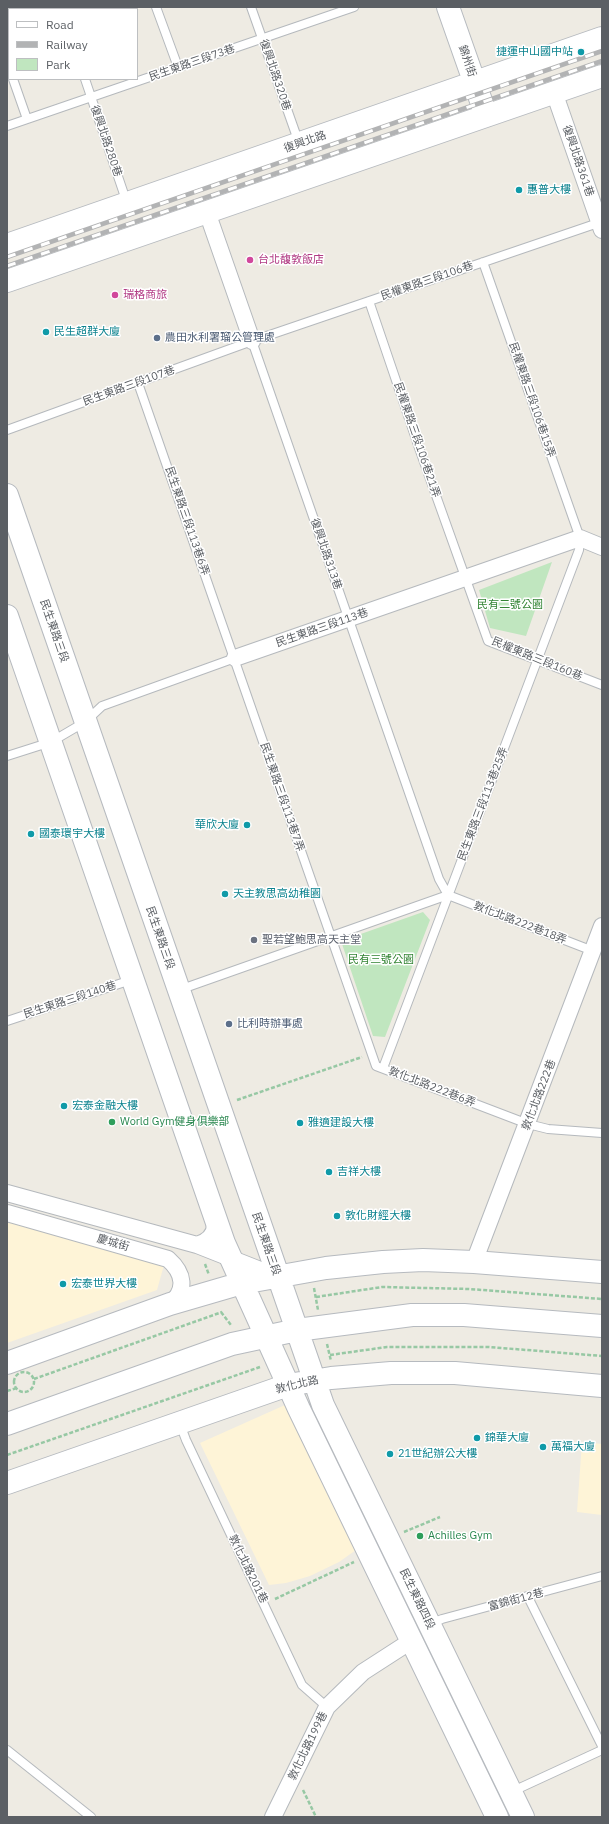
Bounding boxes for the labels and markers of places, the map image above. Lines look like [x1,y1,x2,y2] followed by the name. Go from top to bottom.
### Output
[496,45,573,59] place label: 捷運中山國中站
[576,47,586,57] marker: 捷運中山國中站
[527,183,571,197] place label: 惠普大樓
[514,185,524,195] marker: 惠普大樓
[258,253,324,267] place label: 台北馥敦飯店
[245,255,255,265] marker: 台北馥敦飯店
[123,288,167,302] place label: 瑞格商旅
[110,290,120,300] marker: 瑞格商旅
[54,325,120,339] place label: 民生超群大廈
[41,327,51,337] marker: 民生超群大廈
[165,331,275,345] place label: 農田水利署瑠公管理處
[152,333,162,343] marker: 農田水利署瑠公管理處
[195,818,239,832] place label: 華欣大廈
[242,820,252,830] marker: 華欣大廈
[39,827,105,841] place label: 國泰環宇大樓
[26,829,36,839] marker: 國泰環宇大樓
[233,887,321,901] place label: 天主教思高幼稚園
[220,889,230,899] marker: 天主教思高幼稚園
[262,933,361,947] place label: 聖若望鮑思高天主堂
[249,935,259,945] marker: 聖若望鮑思高天主堂
[237,1017,303,1031] place label: 比利時辦事處
[224,1019,234,1029] marker: 比利時辦事處
[72,1099,138,1113] place label: 宏泰金融大樓
[59,1101,69,1111] marker: 宏泰金融大樓
[120,1115,230,1129] place label: World Gym健身俱樂部
[308,1116,374,1130] place label: 雅適建設大樓
[107,1117,117,1127] marker: World Gym健身俱樂部
[295,1118,305,1128] marker: 雅適建設大樓
[337,1165,381,1179] place label: 吉祥大樓
[324,1167,334,1177] marker: 吉祥大樓
[345,1209,411,1223] place label: 敦化財經大樓
[332,1211,342,1221] marker: 敦化財經大樓
[71,1277,137,1291] place label: 宏泰世界大樓
[58,1279,68,1289] marker: 宏泰世界大樓
[485,1431,529,1445] place label: 錦華大廈
[472,1433,482,1443] marker: 錦華大廈
[551,1440,595,1454] place label: 萬福大廈
[538,1442,548,1452] marker: 萬福大廈
[398,1447,477,1461] place label: 21世紀辦公大樓
[385,1449,395,1459] marker: 21世紀辦公大樓
[428,1529,492,1543] place label: Achilles Gym
[415,1531,425,1541] marker: Achilles Gym

